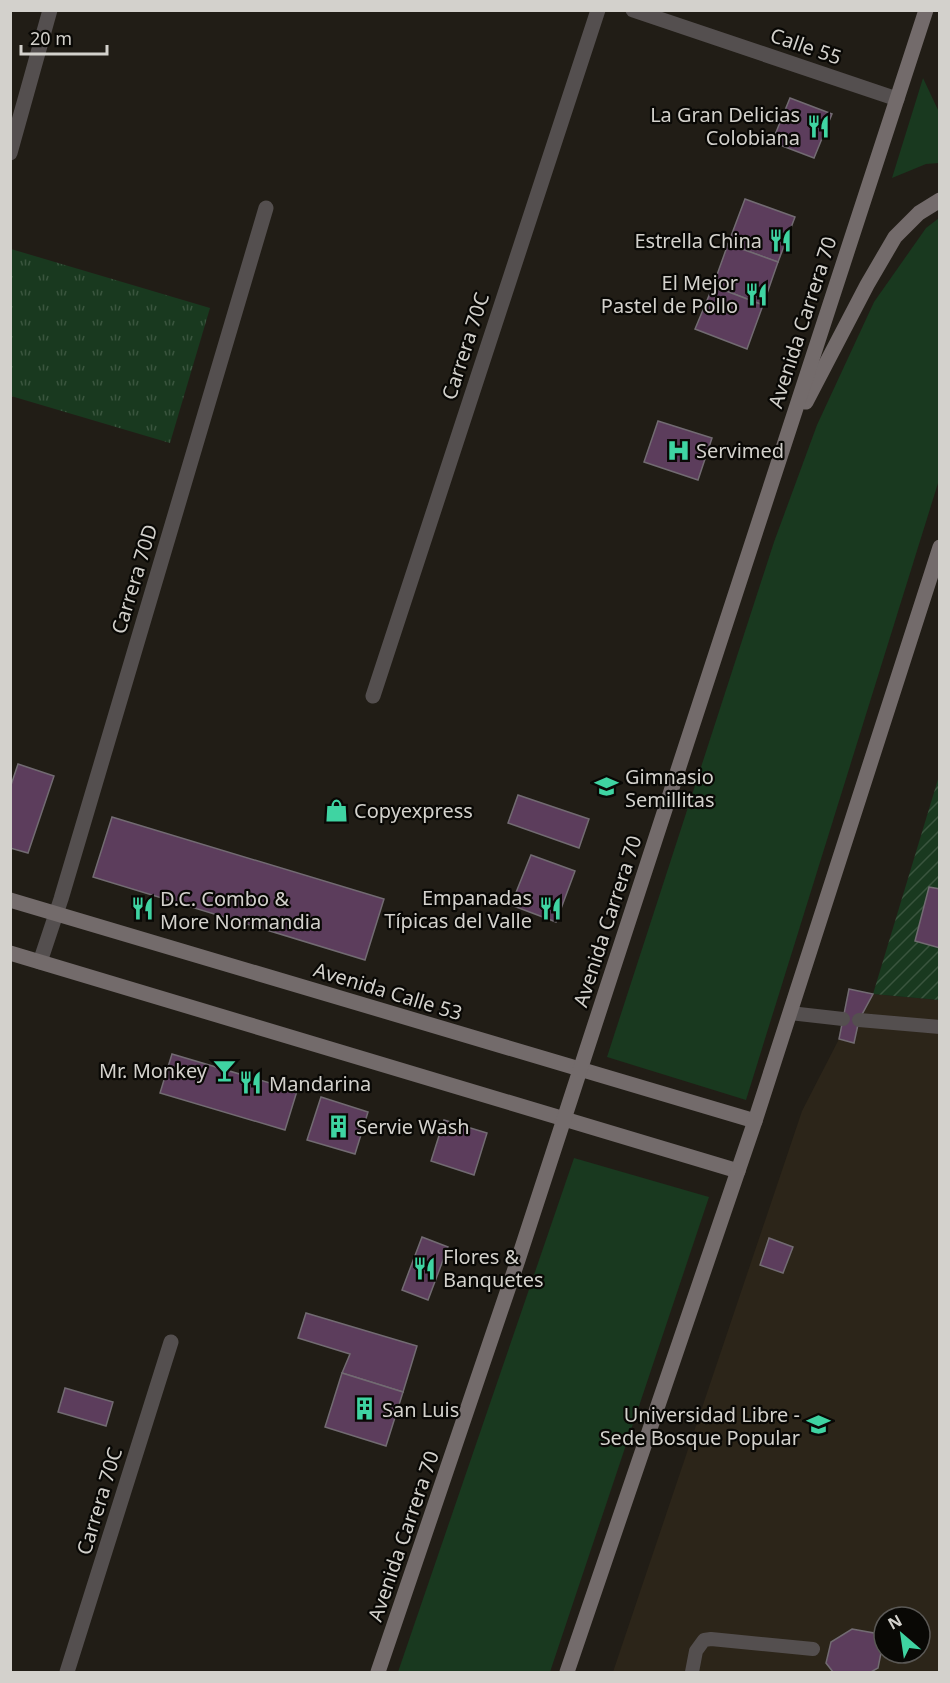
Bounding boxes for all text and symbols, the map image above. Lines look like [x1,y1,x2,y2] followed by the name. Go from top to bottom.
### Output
[21,18,106,56] scale bar
[767,21,845,71] street label: Calle 55
[30,26,72,50] text: 20 m
[650,101,800,151] place label: La Gran Delicias Colobiana
[805,113,831,139] restaurant icon: La Gran Delicias Colobiana
[634,227,762,254] place label: Estrella China
[767,227,793,253] restaurant icon: Estrella China
[762,233,842,411] street label: Avenida Carrera 70
[601,269,738,319] place label: El Mejor Pastel de Pollo
[743,281,769,307] restaurant icon: El Mejor Pastel de Pollo
[435,289,495,403] street label: Carrera 70C
[665,437,691,463] hospital icon: Servimed
[696,437,784,464] place label: Servimed
[105,521,163,637] street label: Carrera 70D
[625,763,715,813] place label: Gimnasio Semillitas
[594,774,620,800] school or university icon: Gimnasio Semillitas
[323,797,349,823] shop icon: Copyexpress
[354,797,473,824] place label: Copyexpress
[567,832,647,1010] street label: Avenida Carrera 70
[384,884,532,934] place label: Empanadas Típicas del Valle
[160,885,321,935] place label: D.C. Combo & More Normandia
[537,895,563,921] restaurant icon: Empanadas Típicas del Valle
[129,896,155,922] restaurant icon: D.C. Combo & More Normandia
[310,956,466,1026] street label: Avenida Calle 53
[99,1057,208,1084] place label: Mr. Monkey
[212,1057,238,1083] bar icon: Mr. Monkey
[238,1070,264,1096] restaurant icon: Mandarina
[269,1070,371,1097] place label: Mandarina
[325,1113,351,1139] building icon: Servie Wash
[356,1113,470,1140] place label: Servie Wash
[443,1243,544,1293] place label: Flores & Banquetes
[412,1255,438,1281] restaurant icon: Flores & Banquetes
[351,1396,377,1422] building icon: San Luis
[382,1396,459,1423] place label: San Luis
[600,1401,800,1451] place label: Universidad Libre - Sede Bosque Popular
[805,1412,831,1438] school or university icon: Universidad Libre - Sede Bosque Popular
[70,1444,128,1558] street label: Carrera 70C
[361,1447,445,1625] street label: Avenida Carrera 70
[872,1605,932,1665] north arrow
[884,1609,906,1635] text: N

